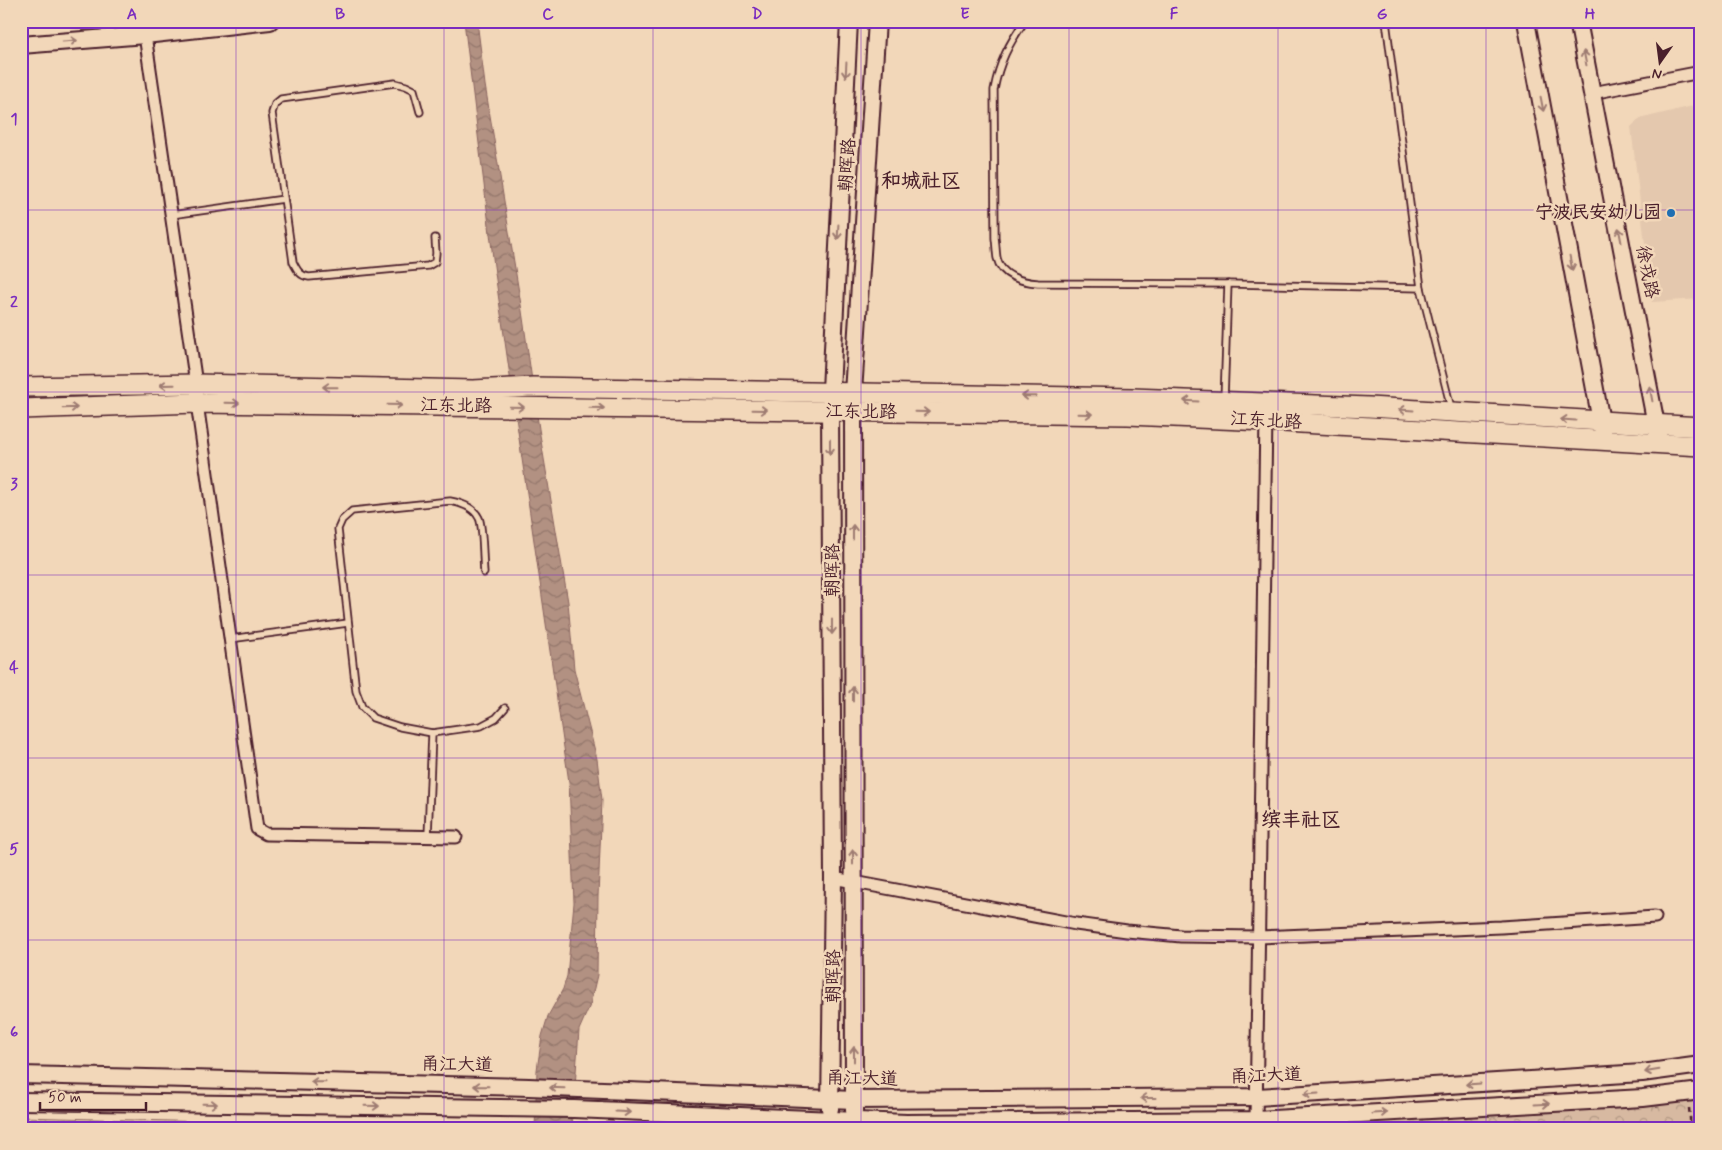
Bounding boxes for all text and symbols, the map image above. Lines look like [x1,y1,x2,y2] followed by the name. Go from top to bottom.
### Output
[127,4,137,25] text: A
[335,4,345,25] text: B
[542,4,554,25] text: C
[751,4,763,25] text: D
[960,4,970,25] text: E
[1170,4,1179,25] text: F
[1377,4,1388,25] text: G
[1585,4,1596,25] text: H
[62,36,78,46] one-way arrow
[1634,38,1684,88] north arrow
[1580,50,1589,66] one-way arrow
[842,62,851,78] one-way arrow
[1650,64,1664,84] text: N
[1537,95,1547,111] one-way arrow
[10,109,18,130] text: 1
[834,137,862,193] street label: 朝晖路
[881,168,961,195] district label: 和城社区
[1535,201,1661,225] place label: 宁波民安幼儿园
[1665,207,1677,219] marker: 宁波民安幼儿园
[834,224,843,240] one-way arrow
[1614,227,1624,243] one-way arrow
[1630,243,1664,301] street label: 徐戎路
[1567,255,1577,271] one-way arrow
[10,292,18,313] text: 2
[160,380,176,389] one-way arrow
[322,382,338,392] one-way arrow
[1645,386,1655,402] one-way arrow
[1021,391,1038,401] one-way arrow
[420,393,492,419] street label: 江东北路
[1183,396,1199,405] one-way arrow
[224,399,240,408] one-way arrow
[825,399,897,425] street label: 江东北路
[387,401,403,410] one-way arrow
[508,402,525,412] one-way arrow
[62,403,78,412] one-way arrow
[588,403,605,413] one-way arrow
[751,405,767,415] one-way arrow
[1398,405,1414,414] one-way arrow
[914,407,930,417] one-way arrow
[1229,407,1303,435] street label: 江东北路
[1076,410,1092,419] one-way arrow
[1560,415,1576,424] one-way arrow
[825,438,835,455] one-way arrow
[10,474,18,495] text: 3
[848,524,858,540] one-way arrow
[821,543,845,597] street label: 朝晖路
[827,619,836,635] one-way arrow
[9,657,19,678] text: 4
[848,686,858,702] one-way arrow
[1261,807,1341,834] district label: 缤丰社区
[9,839,19,860] text: 5
[848,849,858,865] one-way arrow
[822,949,846,1003] street label: 朝晖路
[10,1022,18,1043] text: 6
[849,1046,859,1062] one-way arrow
[421,1052,493,1078] street label: 甬江大道
[1230,1063,1302,1089] street label: 甬江大道
[826,1066,898,1092] street label: 甬江大道
[1645,1067,1661,1077] one-way arrow
[311,1077,327,1086] one-way arrow
[1465,1079,1481,1088] one-way arrow
[40,1080,146,1112] scale bar
[473,1081,489,1091] one-way arrow
[550,1084,566,1093] one-way arrow
[48,1088,82,1108] text: 50 m
[1303,1089,1319,1099] one-way arrow
[1141,1093,1157,1103] one-way arrow
[202,1099,218,1109] one-way arrow
[1534,1099,1550,1108] one-way arrow
[364,1101,380,1111] one-way arrow
[614,1107,630,1116] one-way arrow
[1371,1108,1387,1117] one-way arrow

